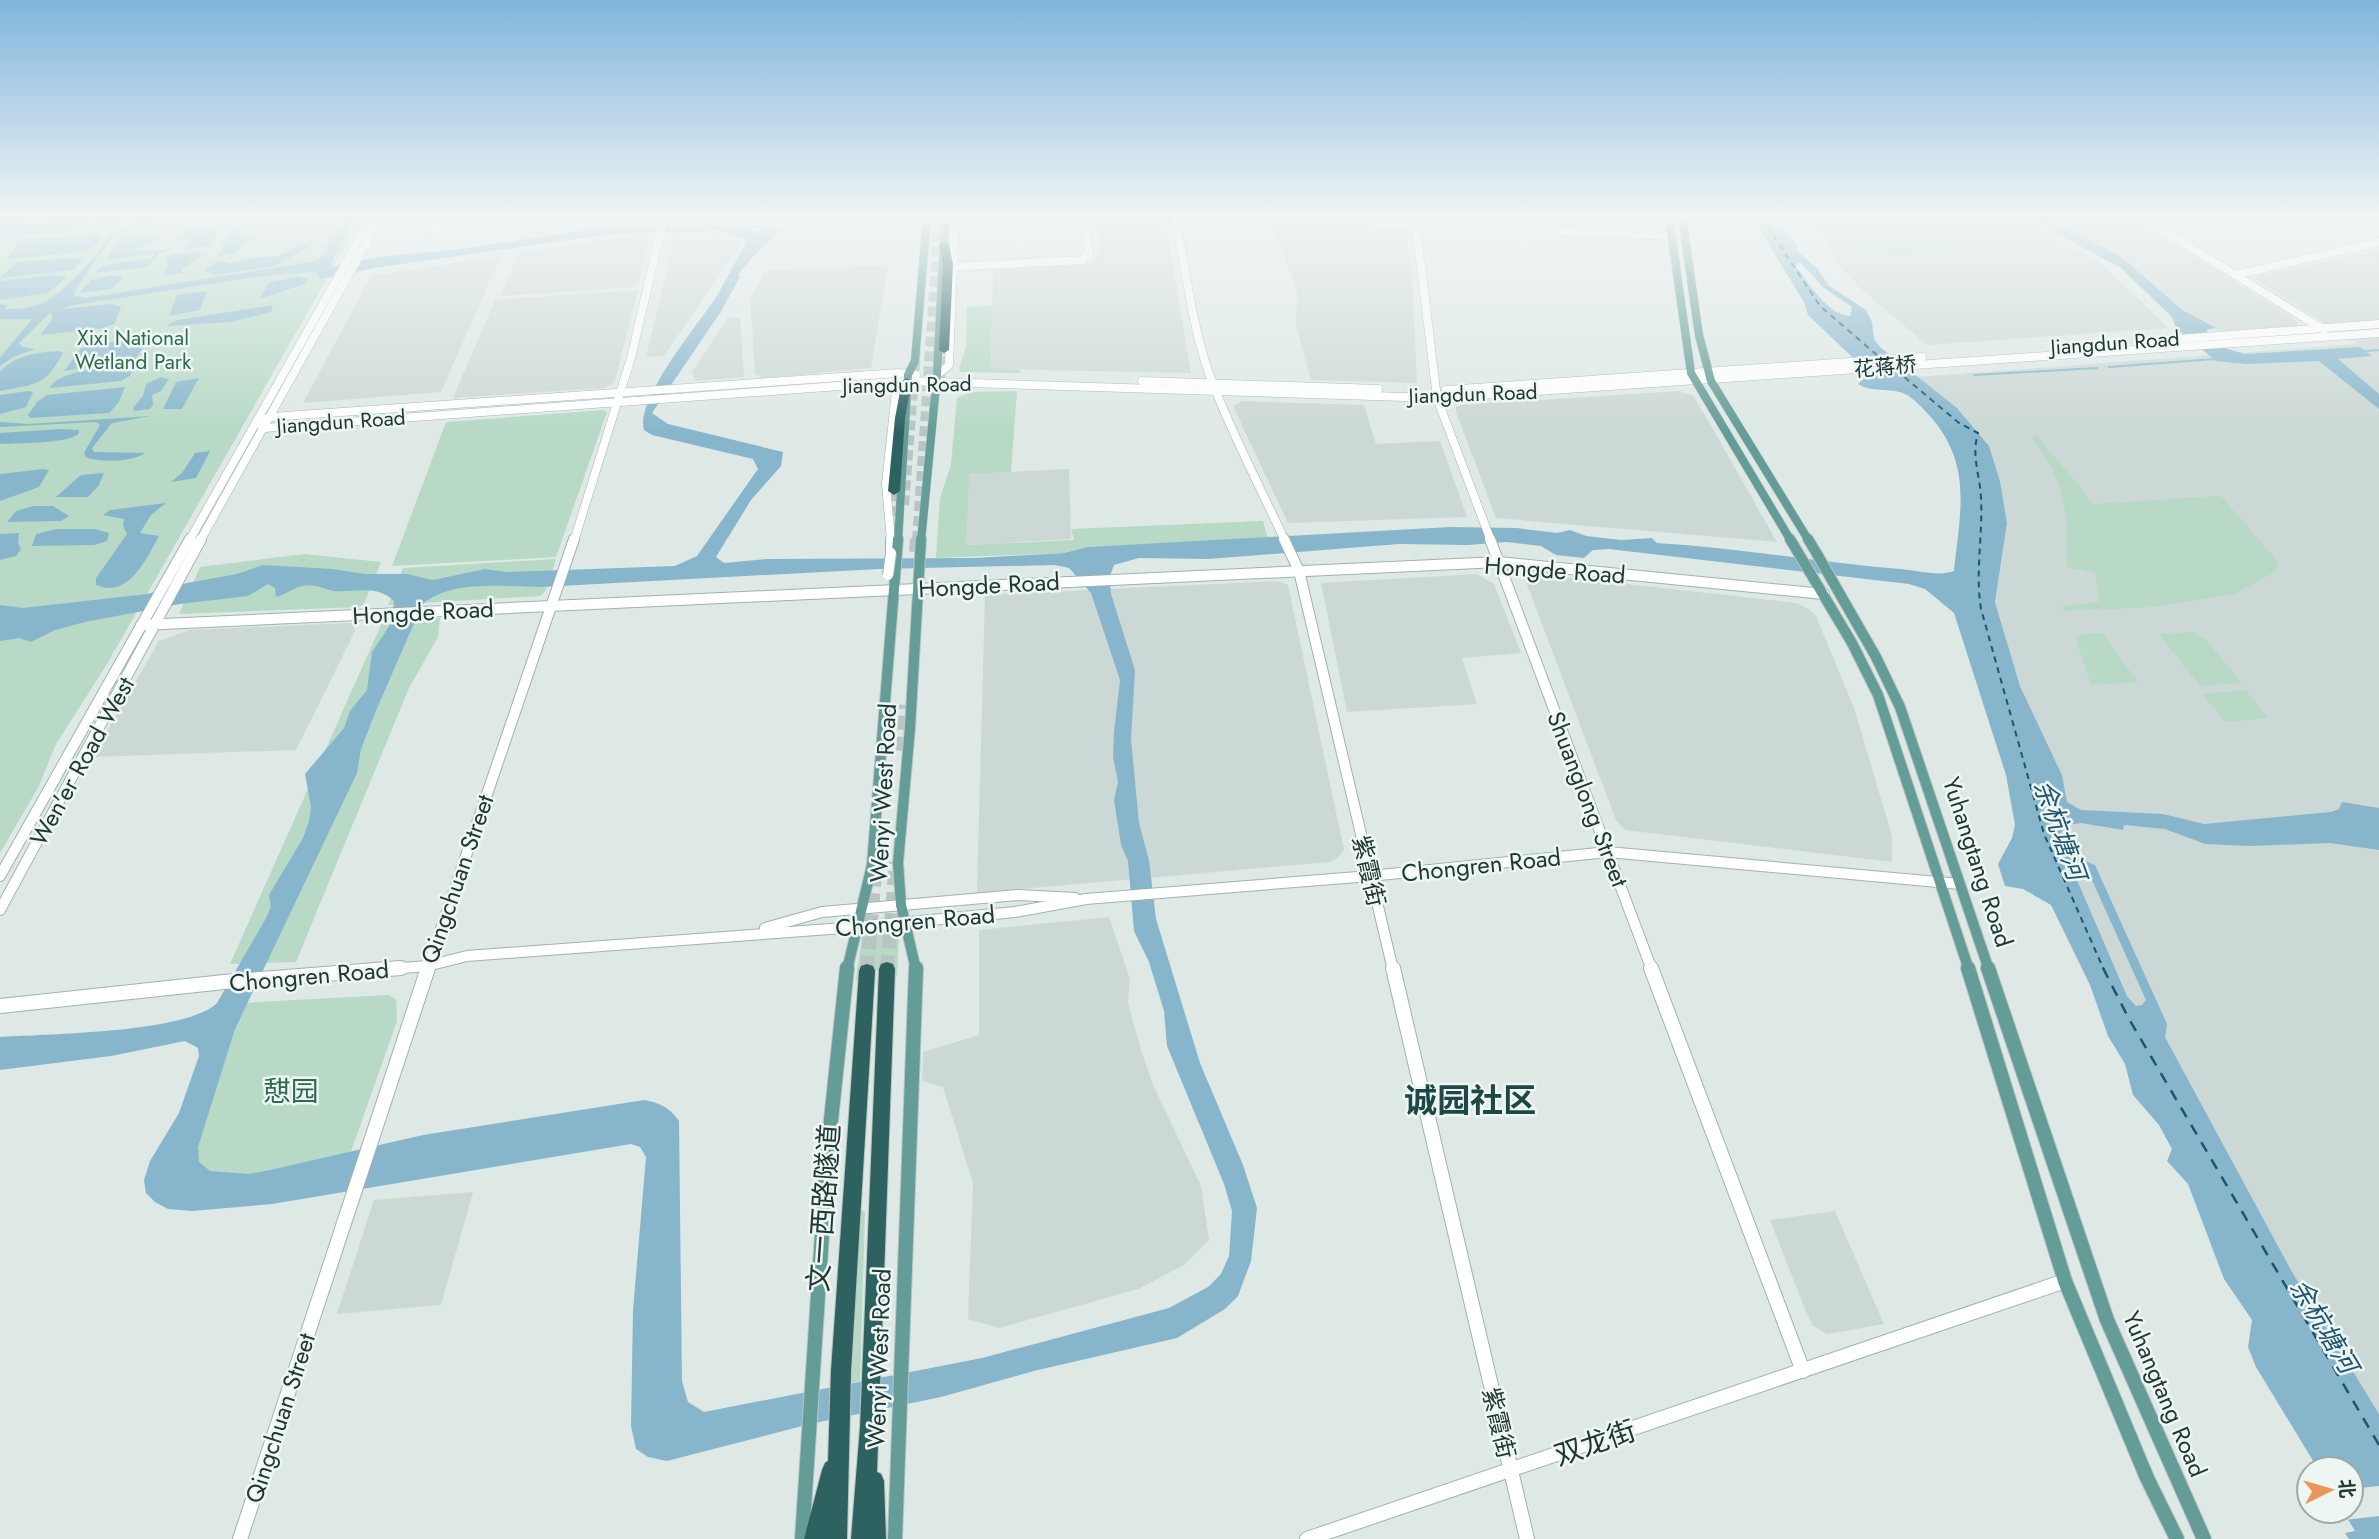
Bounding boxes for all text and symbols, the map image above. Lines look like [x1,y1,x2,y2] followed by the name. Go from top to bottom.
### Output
[75,323,192,377] park label: Xixi National Wetland Park
[2047,324,2180,363] street label: Jiangdun Road
[1852,349,1918,385] street label: 花蒋桥
[839,369,972,401] street label: Jiangdun Road
[1405,377,1538,411] street label: Jiangdun Road
[273,403,406,442] street label: Jiangdun Road
[1483,548,1627,592] street label: Hongde Road
[917,564,1061,606] street label: Hongde Road
[351,591,495,633] street label: Hongde Road
[21,670,143,852] street label: Wen'er Road West
[861,703,905,883] street label: Wenyi West Road
[1538,706,1638,892] street label: Shuanglong Street
[1934,772,2022,952] street label: Yuhangtang Road
[2024,775,2097,890] water label: 余杭塘河
[412,790,502,968] street label: Qingchuan Street
[1344,832,1394,910] street label: 紫霞街
[1399,839,1563,891] street label: Chongren Road
[834,897,996,945] street label: Chongren Road
[228,952,390,1000] street label: Chongren Road
[263,1071,319,1112] park label: 憇园
[1404,1077,1536,1124] district label: 诚园社区
[798,1123,850,1293] street label: 文一西路隧道
[858,1268,900,1448] street label: Wenyi West Road
[2281,1272,2370,1385] water label: 余杭塘河
[2114,1306,2216,1482] street label: Yuhangtang Road
[236,1328,324,1507] street label: Qingchuan Street
[1474,1384,1524,1462] street label: 紫霞街
[1549,1410,1641,1476] street label: 双龙街
[2295,1455,2365,1525] north arrow
[2332,1478,2361,1499] text: 北

